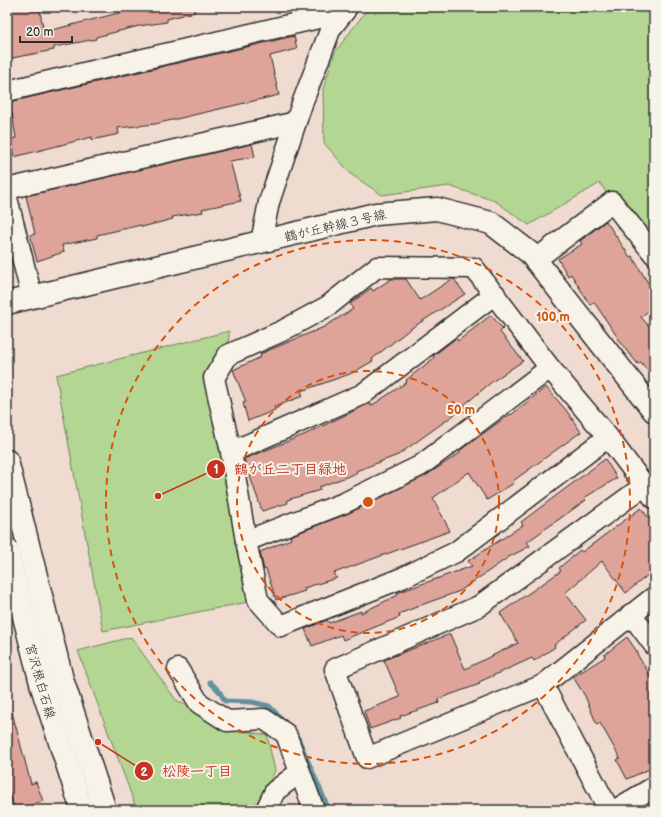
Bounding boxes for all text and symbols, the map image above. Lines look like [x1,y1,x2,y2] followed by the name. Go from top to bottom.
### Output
[20,18,72,44] scale bar
[26,25,53,40] text: 20 m
[283,206,389,245] street label: 鶴が丘幹線３号線
[536,310,570,325] text: 100 m
[447,403,475,418] text: 50 m
[206,456,354,482] callout: 鶴が丘二丁目緑地
[234,461,346,478] text: 鶴が丘二丁目緑地
[213,462,219,477] text: 1
[361,495,375,509] centre of rings
[22,642,59,722] street label: 宮沢根白石線
[134,758,240,784] callout: 松陵一丁目
[162,763,232,780] text: 松陵一丁目
[140,765,148,780] text: 2

